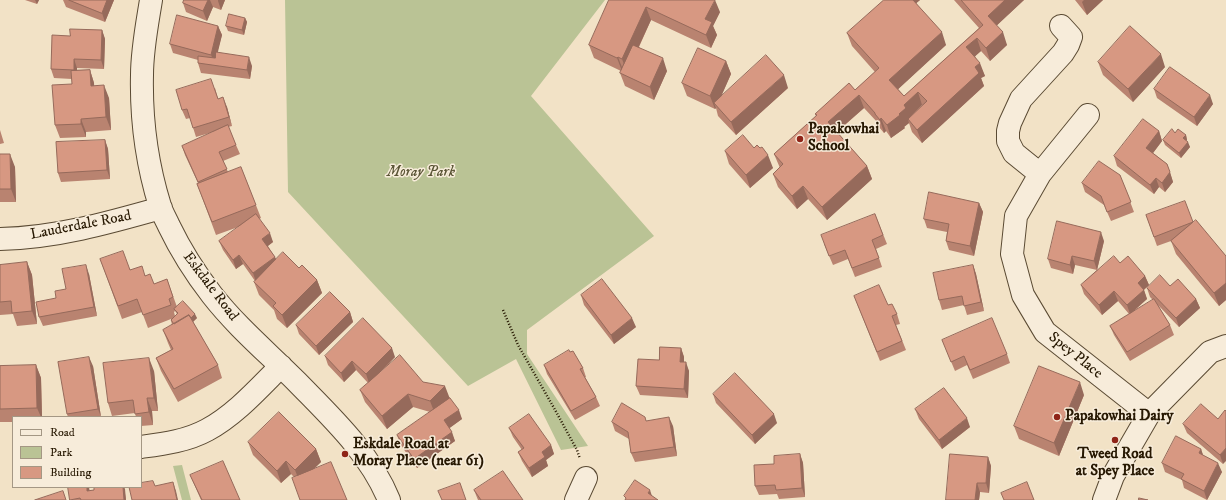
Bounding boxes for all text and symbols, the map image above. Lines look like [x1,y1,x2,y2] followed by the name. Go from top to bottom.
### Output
[808,121,879,156] place label: Papakowhai School
[795,134,805,144] marker: Papakowhai School
[387,164,455,182] park label: Moray Park
[29,207,133,245] street label: Lauderdale Road
[178,249,242,325] street label: Eskdale Road
[1044,329,1106,383] street label: Spey Place
[1065,408,1173,426] place label: Papakowhai Dairy
[1052,412,1062,422] marker: Papakowhai Dairy
[12,416,142,488] legend
[50,425,75,440] text: Road
[1110,435,1120,445] marker: Tweed Road at Spey Place
[353,436,484,471] place label: Eskdale Road at Moray Place (near 61)
[50,445,72,460] text: Park
[1076,446,1154,481] place label: Tweed Road at Spey Place
[340,449,350,459] marker: Eskdale Road at Moray Place (near 61)
[50,465,91,480] text: Building

